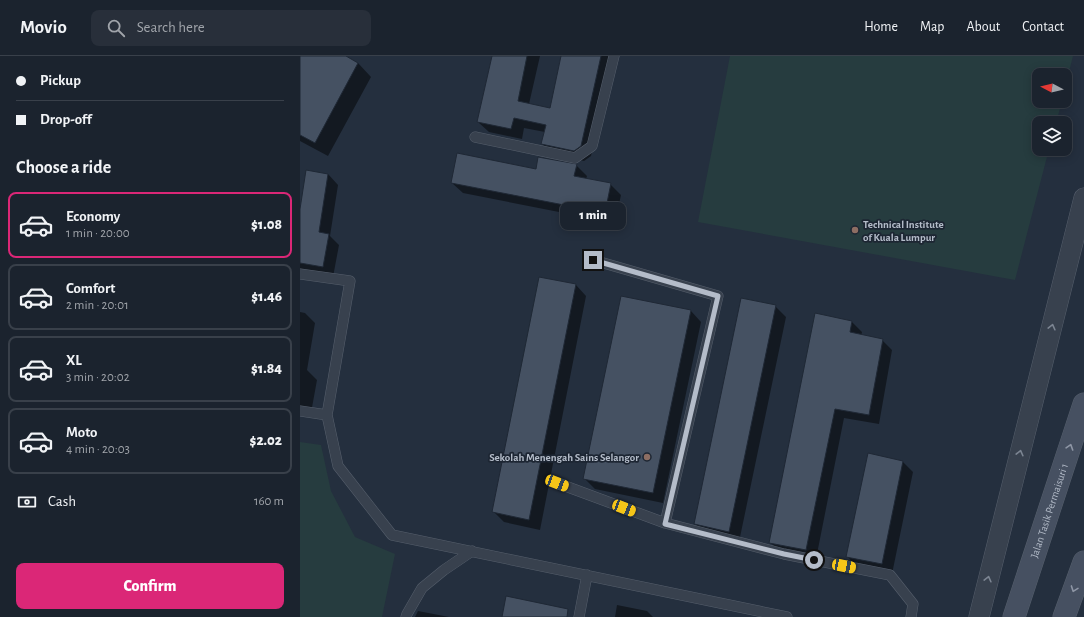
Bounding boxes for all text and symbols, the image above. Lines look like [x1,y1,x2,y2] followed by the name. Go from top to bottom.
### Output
[91,10,371,46] search box
[105,17,127,39] icon: search
[20,18,67,37] text: Movio
[137,20,205,35] text: Search here
[864,20,898,34] text: Home
[920,20,944,34] text: Map
[966,20,1000,34] text: About
[1022,20,1064,34] text: Contact
[1032,68,1072,108] north arrow
[1032,68,1072,156] map controls
[40,73,81,88] text: Pickup
[40,112,92,127] text: Drop-off
[1032,116,1072,156] button: layers
[16,159,111,177] text: Choose a ride
[560,202,626,230] callout: 1 min
[18,207,54,243] icon: car
[66,209,120,224] text: Economy
[579,209,607,222] text: 1 min
[251,217,282,232] text: $1.08
[863,219,944,243] place label: Technical Institute of Kuala Lumpur
[850,225,860,235] marker: Technical Institute of Kuala Lumpur
[66,227,130,240] text: 1 min · 20:00
[584,251,602,269] route end
[18,279,54,315] icon: car
[66,281,115,296] text: Comfort
[251,289,282,304] text: $1.46
[66,299,129,312] text: 2 min · 20:01
[1047,324,1055,330] one-way arrow
[18,351,54,387] icon: car
[66,353,82,368] text: XL
[251,361,282,376] text: $1.84
[66,371,130,384] text: 3 min · 20:02
[18,423,54,459] icon: car
[66,425,98,440] text: Moto
[250,433,282,448] text: $2.02
[66,443,130,456] text: 4 min · 20:03
[1065,443,1074,450] one-way arrow
[1015,450,1024,457] one-way arrow
[489,452,639,463] place label: Sekolah Menengah Sains Selangor
[642,452,652,462] marker: Sekolah Menengah Sains Selangor
[1028,462,1070,559] street label: Jalan Tasik Permaisuri 1
[544,473,570,493] car
[16,491,38,513] icon: cash
[48,494,76,509] text: Cash
[254,495,284,508] text: 160 m
[611,498,637,518] car
[805,551,823,569] route start
[831,558,857,574] car
[16,563,284,609] button: Confirm
[984,576,992,582] one-way arrow
[1070,586,1079,593] one-way arrow

